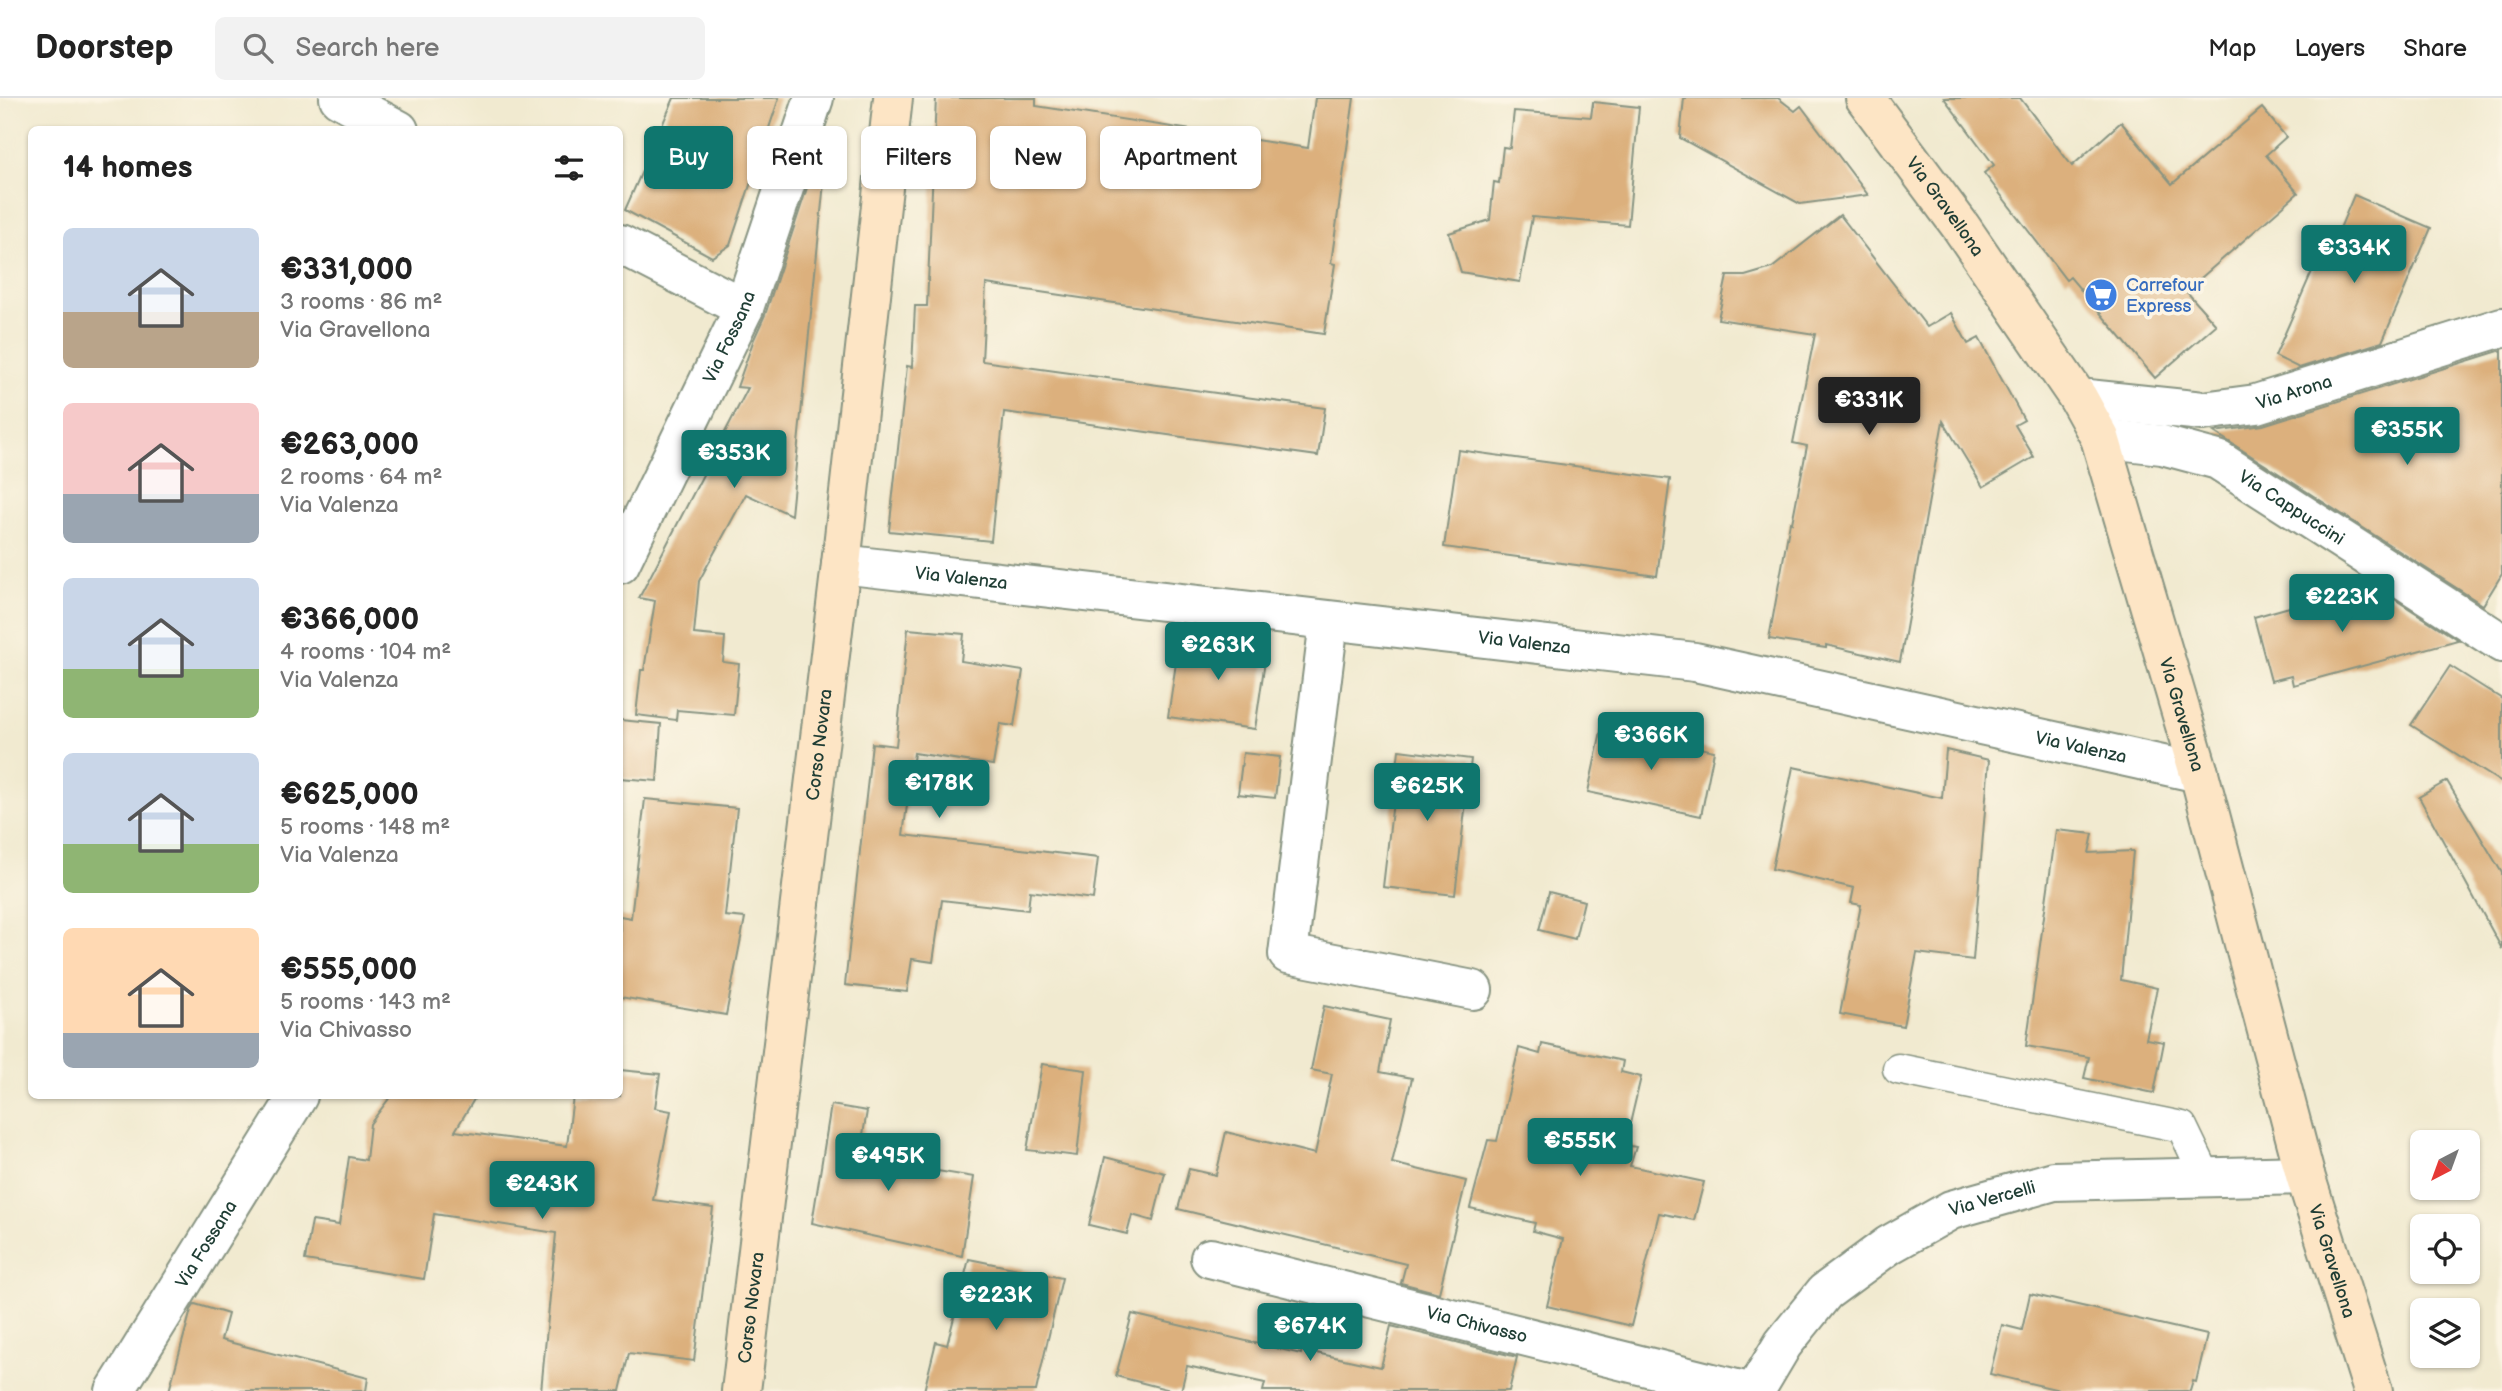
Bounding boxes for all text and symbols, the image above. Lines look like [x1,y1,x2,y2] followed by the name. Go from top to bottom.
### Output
[215,17,705,80] search box
[35,28,173,68] text: Doorstep
[239,29,277,67] icon: search
[295,33,439,64] text: Search here
[2208,34,2256,63] text: Map
[2294,34,2365,63] text: Layers
[2403,34,2467,63] text: Share
[644,126,733,189] chip: Buy
[747,126,847,189] chip: Rent
[861,126,976,189] chip: Filters
[990,126,1086,189] chip: New
[1100,126,1261,189] chip: Apartment
[550,149,588,187] icon: filters
[63,150,192,186] text: 14 homes
[1902,153,1988,260] street label: Via Gravellona
[2305,226,2403,285] pin: €334K
[2317,234,2391,262] text: €334K
[280,252,413,288] text: €331,000
[119,256,203,340] icon: home
[2126,275,2204,317] place label: Carrefour Express
[2082,276,2120,314] supermarket icon: Carrefour Express
[280,288,442,316] text: 3 rooms · 86 m²
[699,288,759,386] street label: Via Fossana
[280,316,431,344] text: Via Gravellona
[2254,370,2334,414] street label: Via Arona
[1820,378,1918,437] pin: €331K
[1834,386,1904,414] text: €331K
[2358,408,2456,467] pin: €355K
[2371,416,2443,444] text: €355K
[280,427,419,463] text: €263,000
[685,430,783,490] pin: €353K
[119,431,203,515] icon: home
[697,439,771,467] text: €353K
[280,463,442,491] text: 2 rooms · 64 m²
[2235,466,2349,549] street label: Via Cappuccini
[280,491,399,519] text: Via Valenza
[914,562,1009,594] street label: Via Valenza
[2293,574,2391,634] pin: €223K
[2305,583,2379,611] text: €223K
[280,602,419,638] text: €366,000
[119,606,203,690] icon: home
[1169,622,1267,682] pin: €263K
[1477,627,1572,658] street label: Via Valenza
[1181,631,1255,659] text: €263K
[280,638,451,666] text: 4 rooms · 104 m²
[2155,655,2208,774] street label: Via Gravellona
[280,666,399,694] text: Via Valenza
[802,688,836,802] street label: Corso Novara
[1602,712,1700,772] pin: €366K
[1614,721,1688,749] text: €366K
[2033,727,2129,767] street label: Via Valenza
[890,760,988,820] pin: €178K
[1378,764,1476,823] pin: €625K
[904,769,974,797] text: €178K
[1390,772,1464,800] text: €625K
[280,777,419,813] text: €625,000
[119,781,203,865] icon: home
[280,813,450,841] text: 5 rooms · 148 m²
[280,841,399,869] text: Via Valenza
[280,952,417,988] text: €555,000
[119,956,203,1040] icon: home
[280,988,451,1016] text: 5 rooms · 143 m²
[280,1016,412,1044] text: Via Chivasso
[1531,1118,1629,1178] pin: €555K
[1544,1127,1616,1155] text: €555K
[2410,1130,2480,1200] north arrow
[2410,1130,2480,1368] map controls
[839,1134,937,1193] pin: €495K
[851,1142,925,1170] text: €495K
[493,1162,591,1221] pin: €243K
[506,1170,578,1198] text: €243K
[1947,1176,2038,1221] street label: Via Vercelli
[171,1196,241,1292] street label: Via Fossana
[2304,1202,2360,1321] street label: Via Gravellona
[2410,1214,2480,1284] button: locate
[734,1251,768,1365] street label: Corso Novara
[947,1272,1045,1332] pin: €223K
[959,1281,1033,1309] text: €223K
[2410,1298,2480,1368] button: layers
[1424,1302,1530,1347] street label: Via Chivasso
[1261,1304,1359,1363] pin: €674K
[1273,1312,1347,1340] text: €674K

